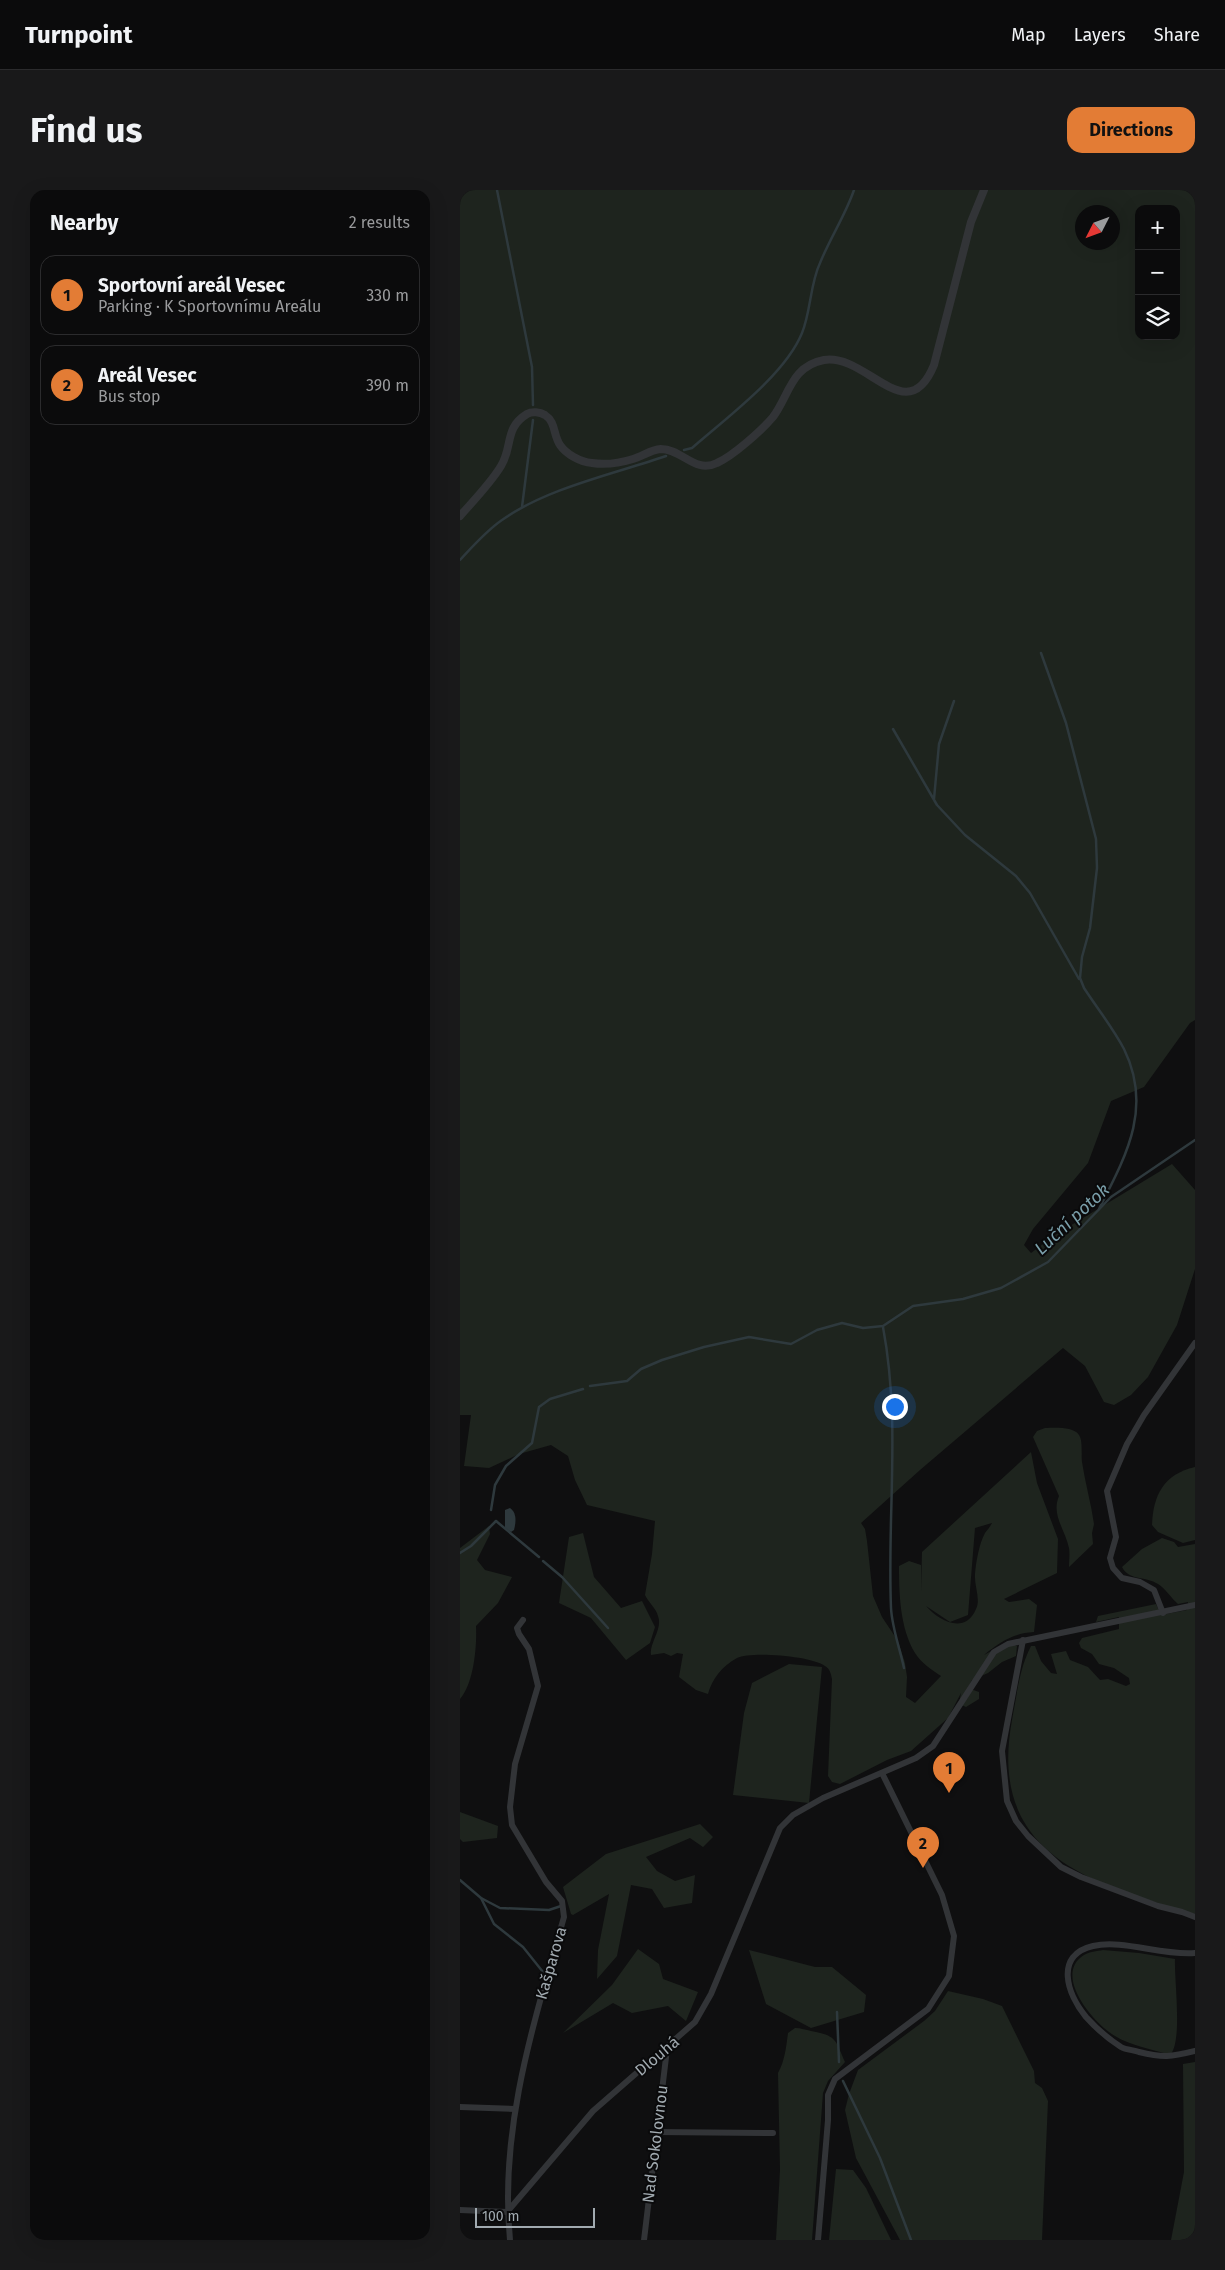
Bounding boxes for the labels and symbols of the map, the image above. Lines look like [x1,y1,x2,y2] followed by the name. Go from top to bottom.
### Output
[1075,205,1120,250] north arrow
[1030,1179,1114,1259] water label: Luční potok
[882,1394,908,1420] your location
[933,1752,965,1793] pin: 1
[907,1827,939,1868] pin: 2
[532,1924,570,2002] street label: Kašparova
[631,2032,683,2080] street label: Dlouhá
[638,2084,672,2204] street label: Nad Sokolovnou
[475,2205,595,2228] scale bar

